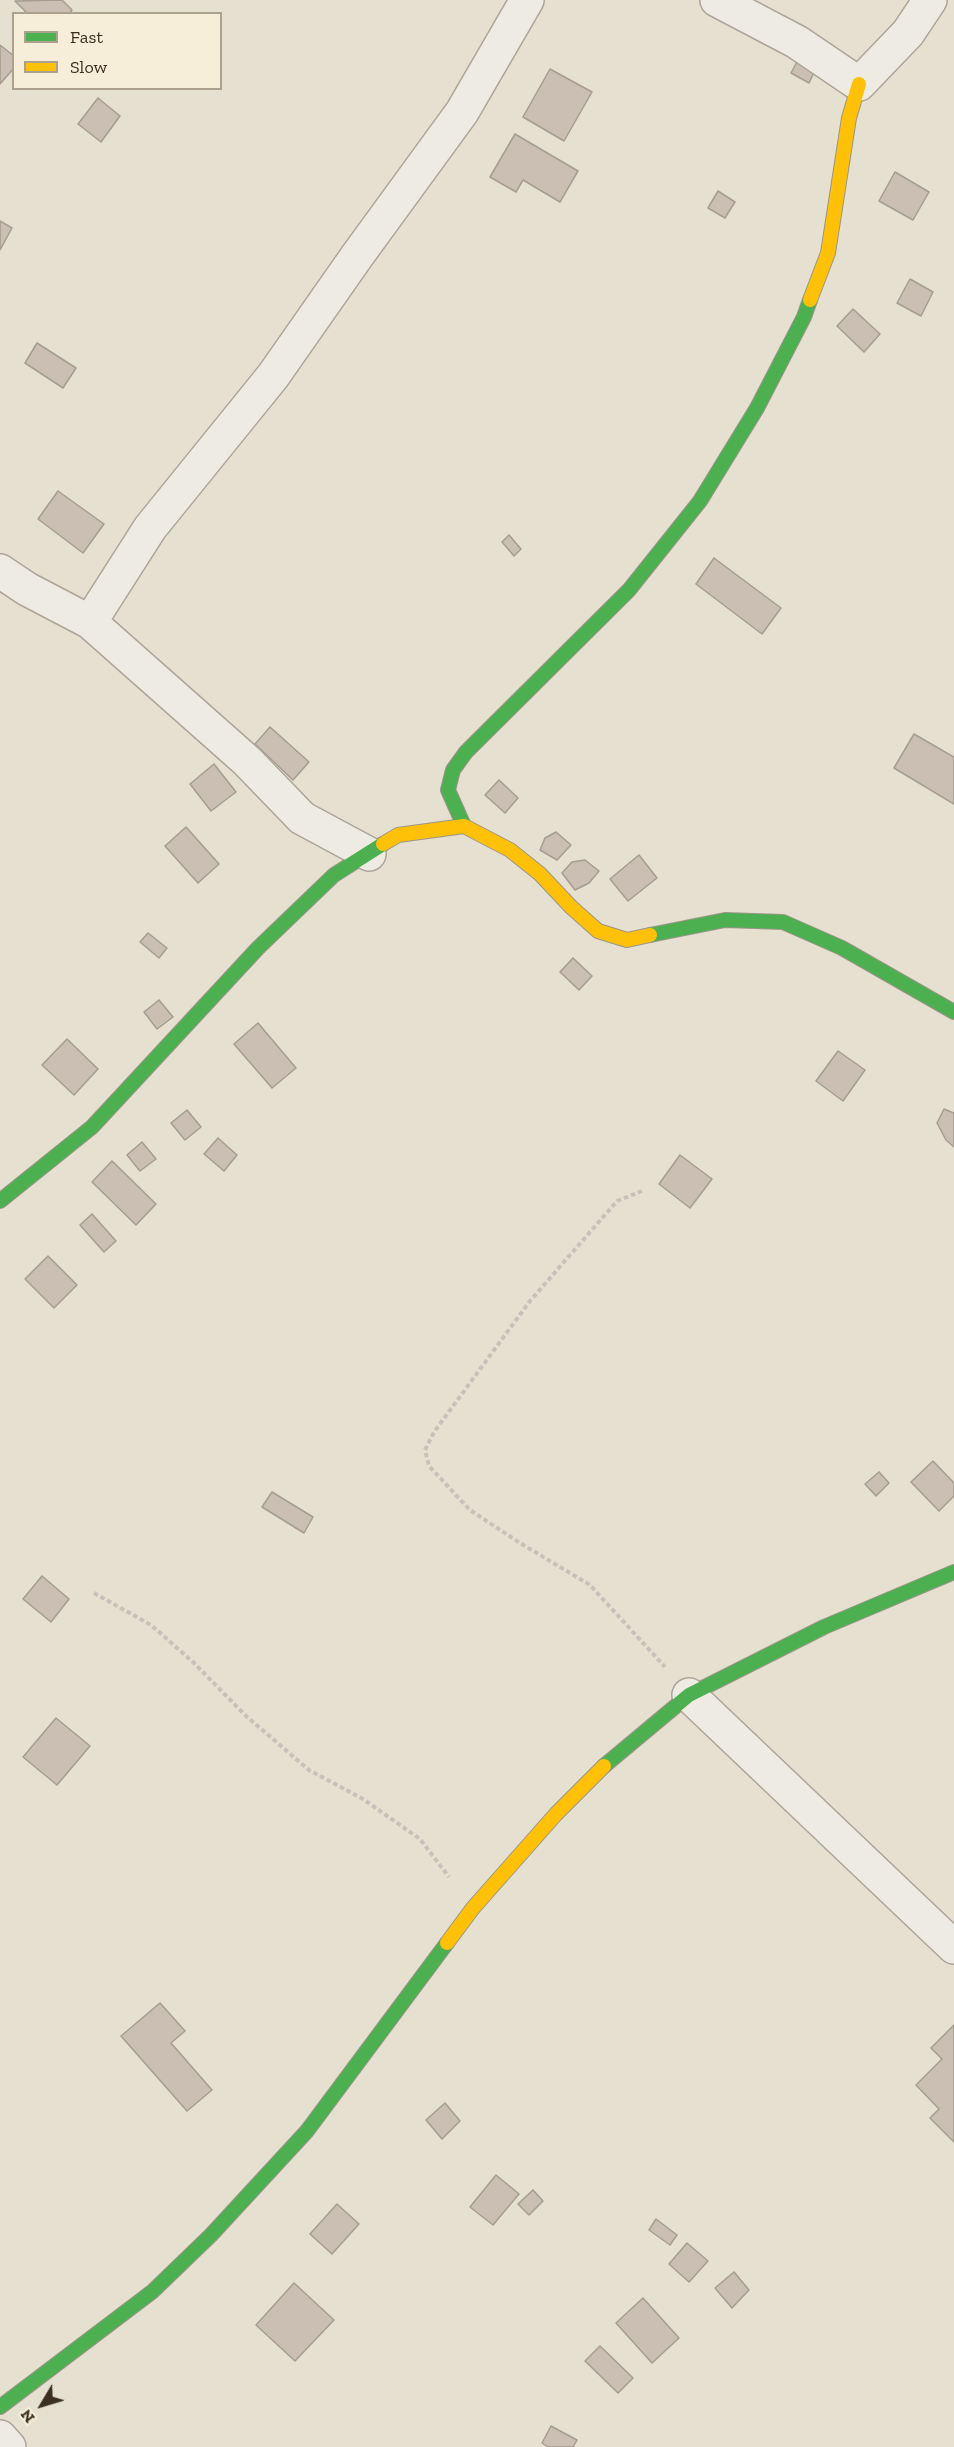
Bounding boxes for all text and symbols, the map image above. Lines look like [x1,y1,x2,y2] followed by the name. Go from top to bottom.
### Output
[12,12,222,90] legend
[70,26,103,48] text: Fast
[70,56,107,78] text: Slow
[12,2375,72,2435] north arrow
[16,2406,39,2427] text: N

